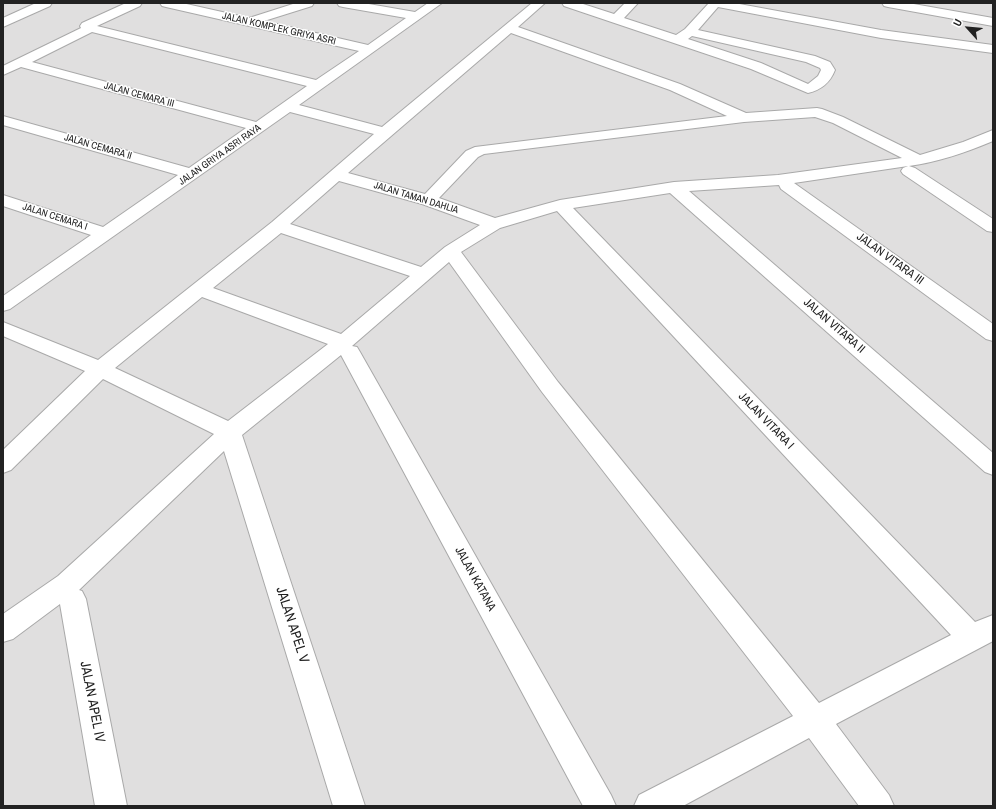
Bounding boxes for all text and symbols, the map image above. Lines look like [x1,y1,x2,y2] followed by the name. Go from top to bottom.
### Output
[948,8,988,48] north arrow
[221,10,337,48] street label: JALAN KOMPLEK GRIYA ASRI
[950,16,965,29] text: U
[103,80,175,110] street label: JALAN CEMARA III
[177,122,263,188] street label: JALAN GRIYA ASRI RAYA
[63,132,133,162] street label: JALAN CEMARA II
[372,179,460,217] street label: JALAN TAMAN DAHLIA
[21,201,89,233] street label: JALAN CEMARA I
[854,230,926,288] street label: JALAN VITARA III
[800,296,868,356] street label: JALAN VITARA II
[735,390,797,452] street label: JALAN VITARA I
[451,544,499,614] street label: JALAN KATANA
[272,585,312,665] street label: JALAN APEL V
[76,660,108,744] street label: JALAN APEL IV

